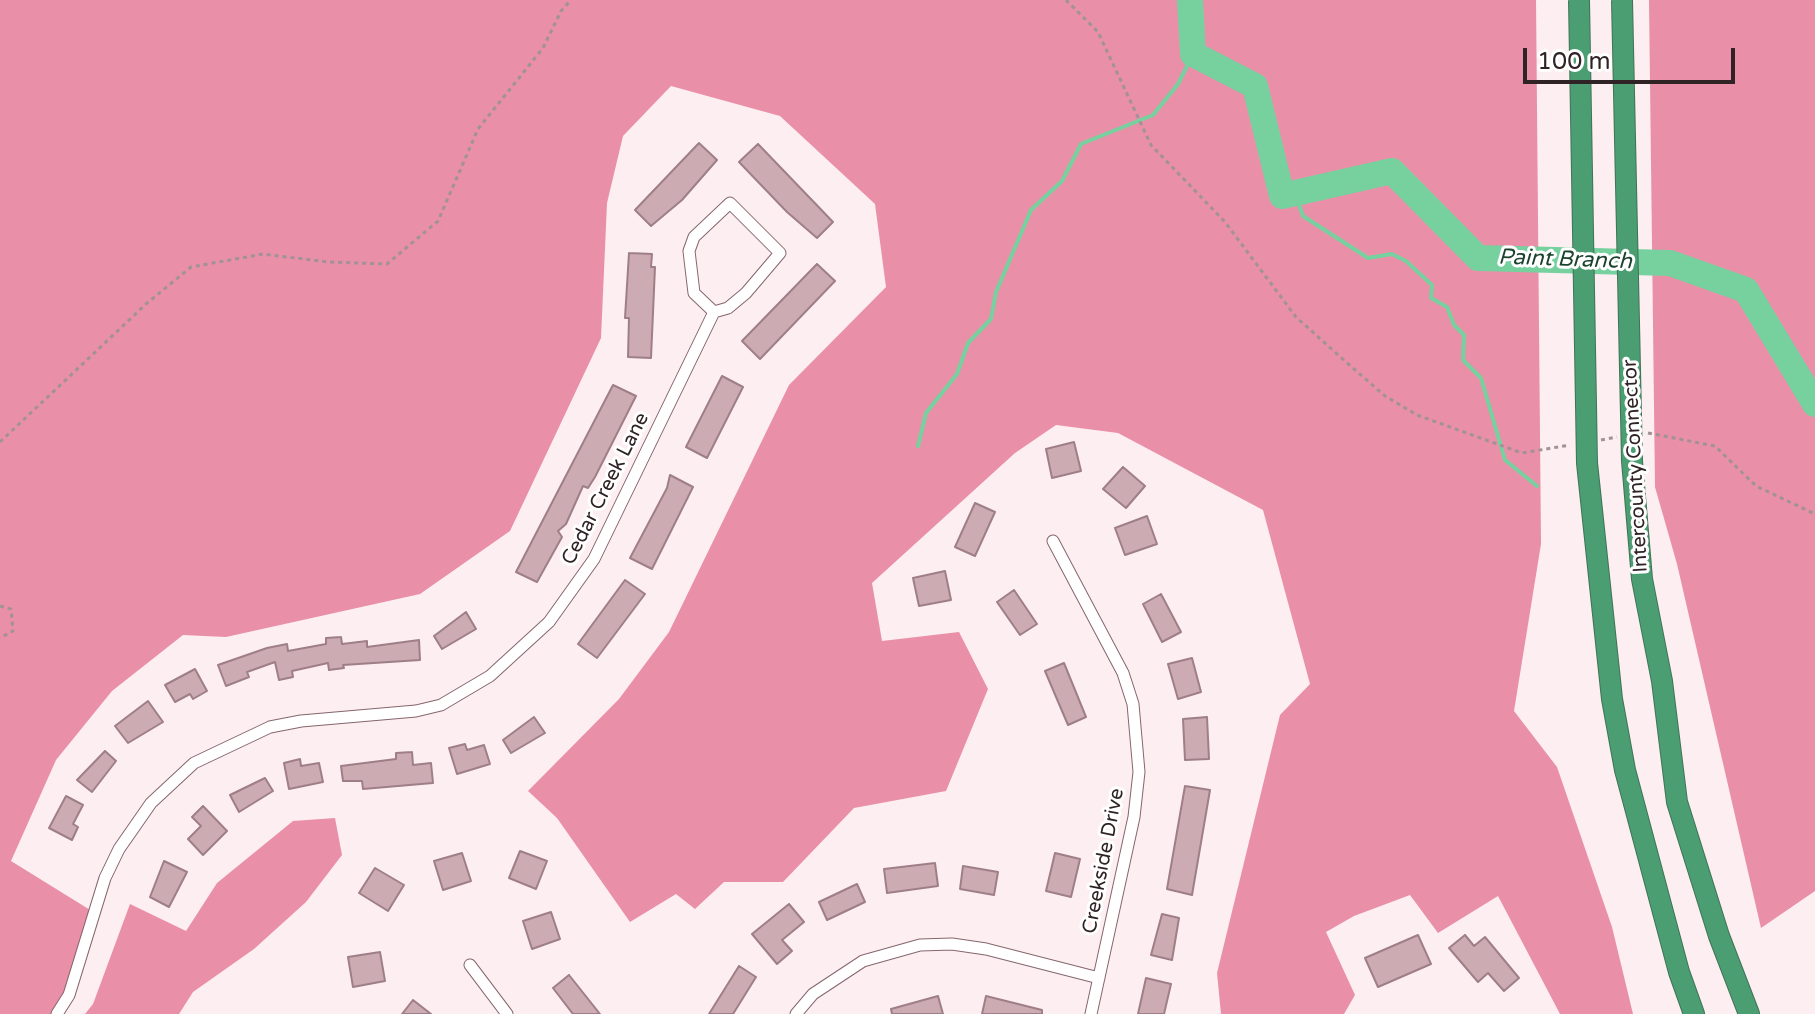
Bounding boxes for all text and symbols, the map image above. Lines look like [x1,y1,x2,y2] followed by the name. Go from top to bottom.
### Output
[1527,32,1739,82] scale bar
[1537,47,1611,76] text: 100 m
[1498,244,1632,276] water label: Paint Branch
[1618,359,1654,573] street label: Intercounty Connector
[557,409,655,569] street label: Cedar Creek Lane
[1078,786,1130,936] street label: Creekside Drive

